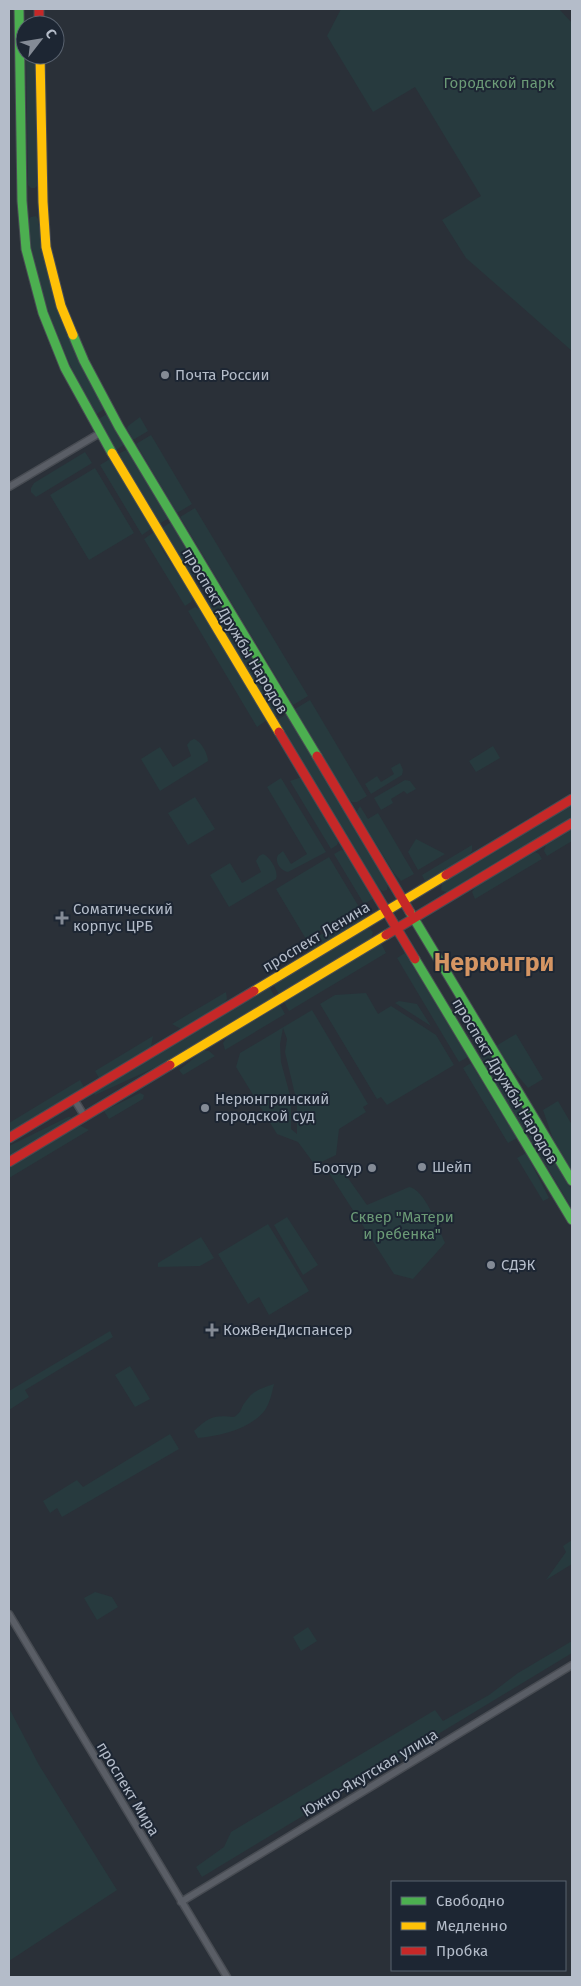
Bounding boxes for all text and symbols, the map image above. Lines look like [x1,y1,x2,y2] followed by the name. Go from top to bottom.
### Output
[15,15,65,65] north arrow
[41,26,60,41] text: С
[443,74,555,92] park label: Городской парк
[175,366,270,384] place label: Почта России
[159,369,171,381] marker: Почта России
[178,545,292,717] street label: проспект Дружбы Народов
[259,898,373,976] street label: проспект Ленина
[73,900,173,935] place label: Соматический корпус ЦРБ
[55,911,69,925] marker: Соматический корпус ЦРБ
[434,948,554,978] district label: Нерюнгри
[448,995,562,1167] street label: проспект Дружбы Народов
[215,1090,329,1125] place label: Нерюнгринский городской суд
[199,1102,211,1114] marker: Нерюнгринский городской суд
[432,1158,472,1176] place label: Шейп
[313,1159,362,1177] place label: Боотур
[416,1161,428,1173] marker: Шейп
[366,1162,378,1174] marker: Боотур
[350,1208,454,1243] park label: Сквер "Матери и ребенка"
[501,1256,536,1274] place label: СДЭК
[485,1259,497,1271] marker: СДЭК
[223,1321,352,1339] place label: КожВенДиспансер
[205,1323,219,1337] marker: КожВенДиспансер
[299,1725,441,1821] street label: Южно-Якутская улица
[93,1739,163,1839] street label: проспект Мира
[391,1881,566,1971] legend
[436,1892,505,1910] text: Свободно
[436,1917,508,1935] text: Медленно
[436,1942,488,1960] text: Пробка

